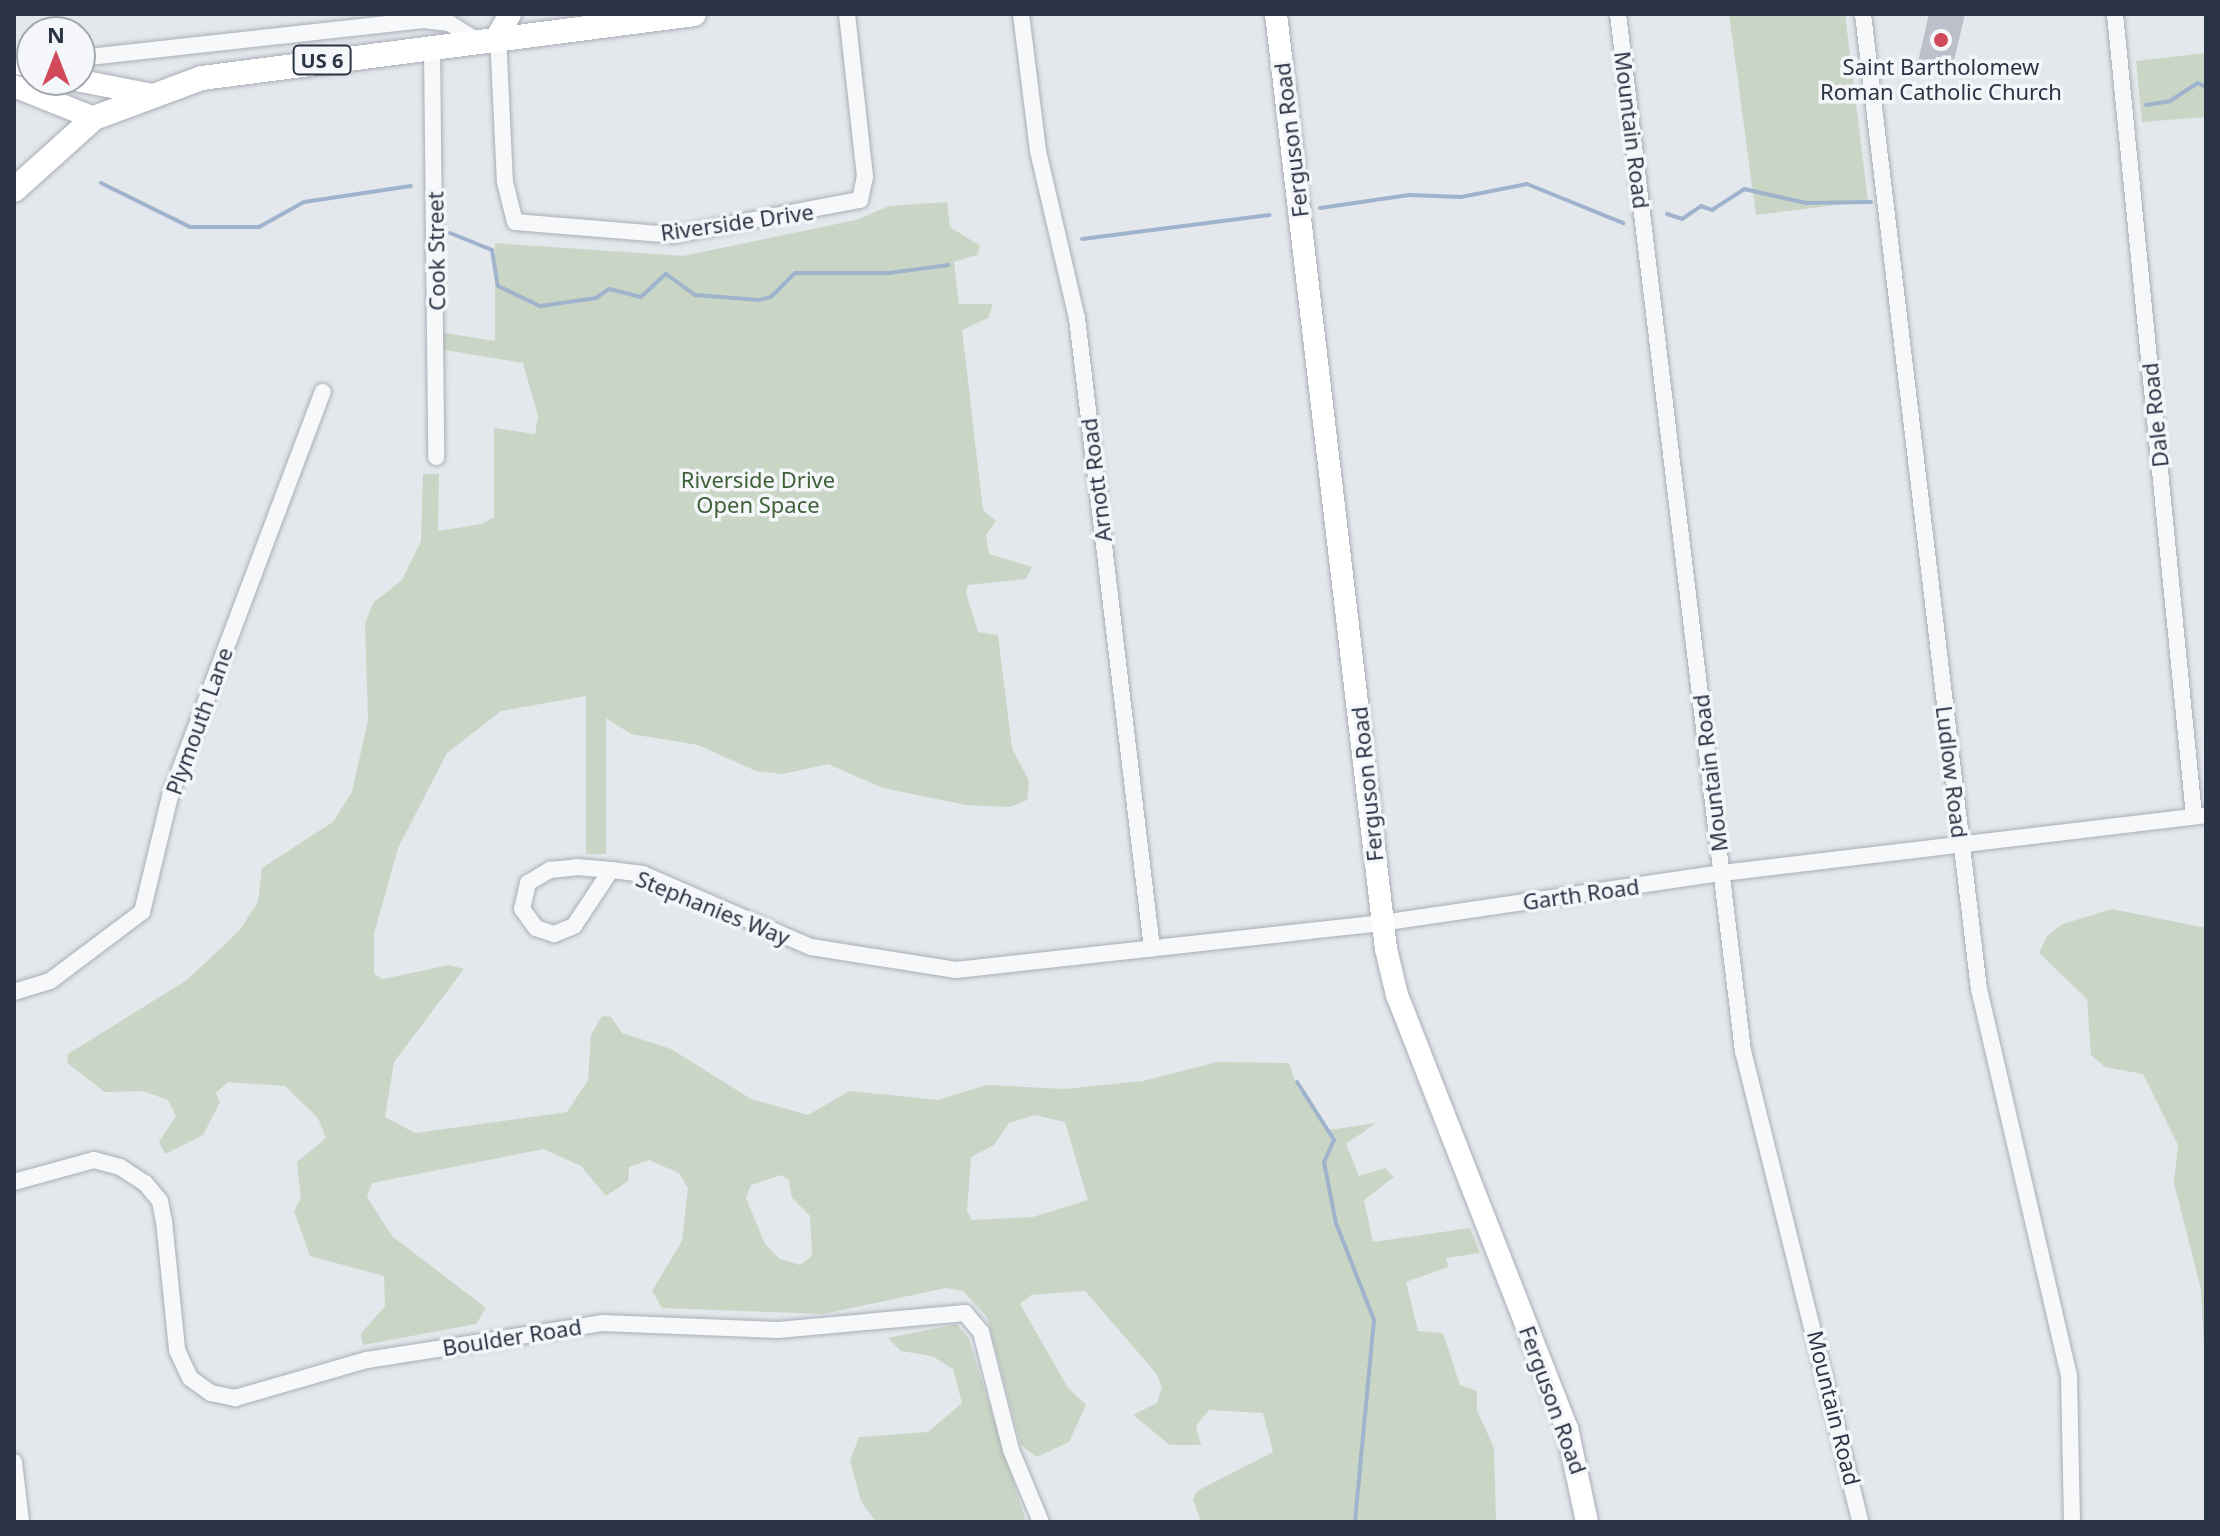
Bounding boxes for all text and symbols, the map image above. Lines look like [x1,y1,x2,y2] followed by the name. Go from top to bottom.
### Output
[16,16,96,96] north arrow
[47,19,65,49] text: N
[1932,31,1950,49] marker: Saint Bartholomew Roman Catholic Church
[292,44,352,76] road number: US 6
[1609,50,1655,210] street label: Mountain Road
[1820,53,2062,104] place label: Saint Bartholomew Roman Catholic Church
[1268,61,1314,219] street label: Ferguson Road
[422,191,450,311] street label: Cook Street
[659,198,815,246] street label: Riverside Drive
[2136,361,2174,469] street label: Dale Road
[1075,417,1117,543] street label: Arnott Road
[681,466,835,518] park label: Riverside Drive Open Space
[160,644,238,798] street label: Plymouth Lane
[1687,693,1733,853] street label: Mountain Road
[1931,704,1973,840] street label: Ludlow Road
[1346,705,1388,863] street label: Ferguson Road
[632,865,794,951] street label: Stephanies Way
[1521,873,1641,915] street label: Garth Road
[441,1313,583,1361] street label: Boulder Road
[1514,1322,1592,1478] street label: Ferguson Road
[1802,1328,1866,1488] street label: Mountain Road

